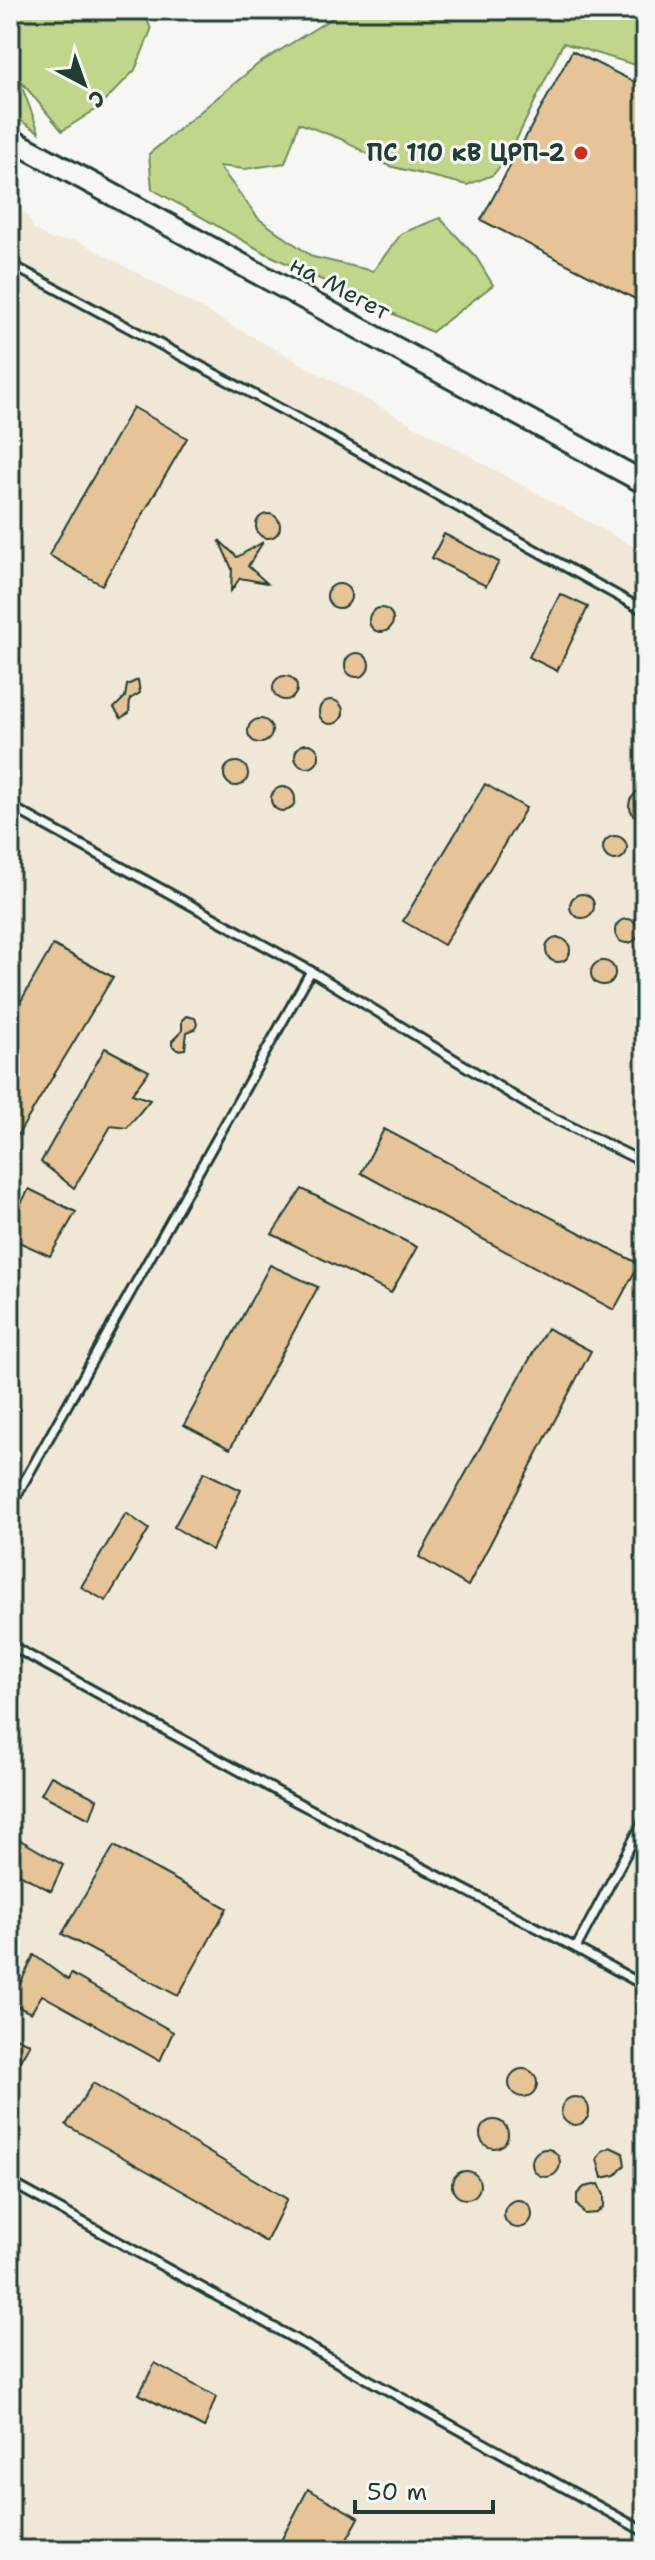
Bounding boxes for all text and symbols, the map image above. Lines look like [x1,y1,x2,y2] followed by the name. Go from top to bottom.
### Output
[44,44,124,124] north arrow
[82,83,111,114] text: С
[367,137,565,169] place label: ПС 110 кВ ЦРП-2
[572,144,590,162] marker: ПС 110 кВ ЦРП-2
[285,248,396,328] street label: на Мегет
[355,2464,493,2514] scale bar
[367,2476,427,2508] text: 50 m

